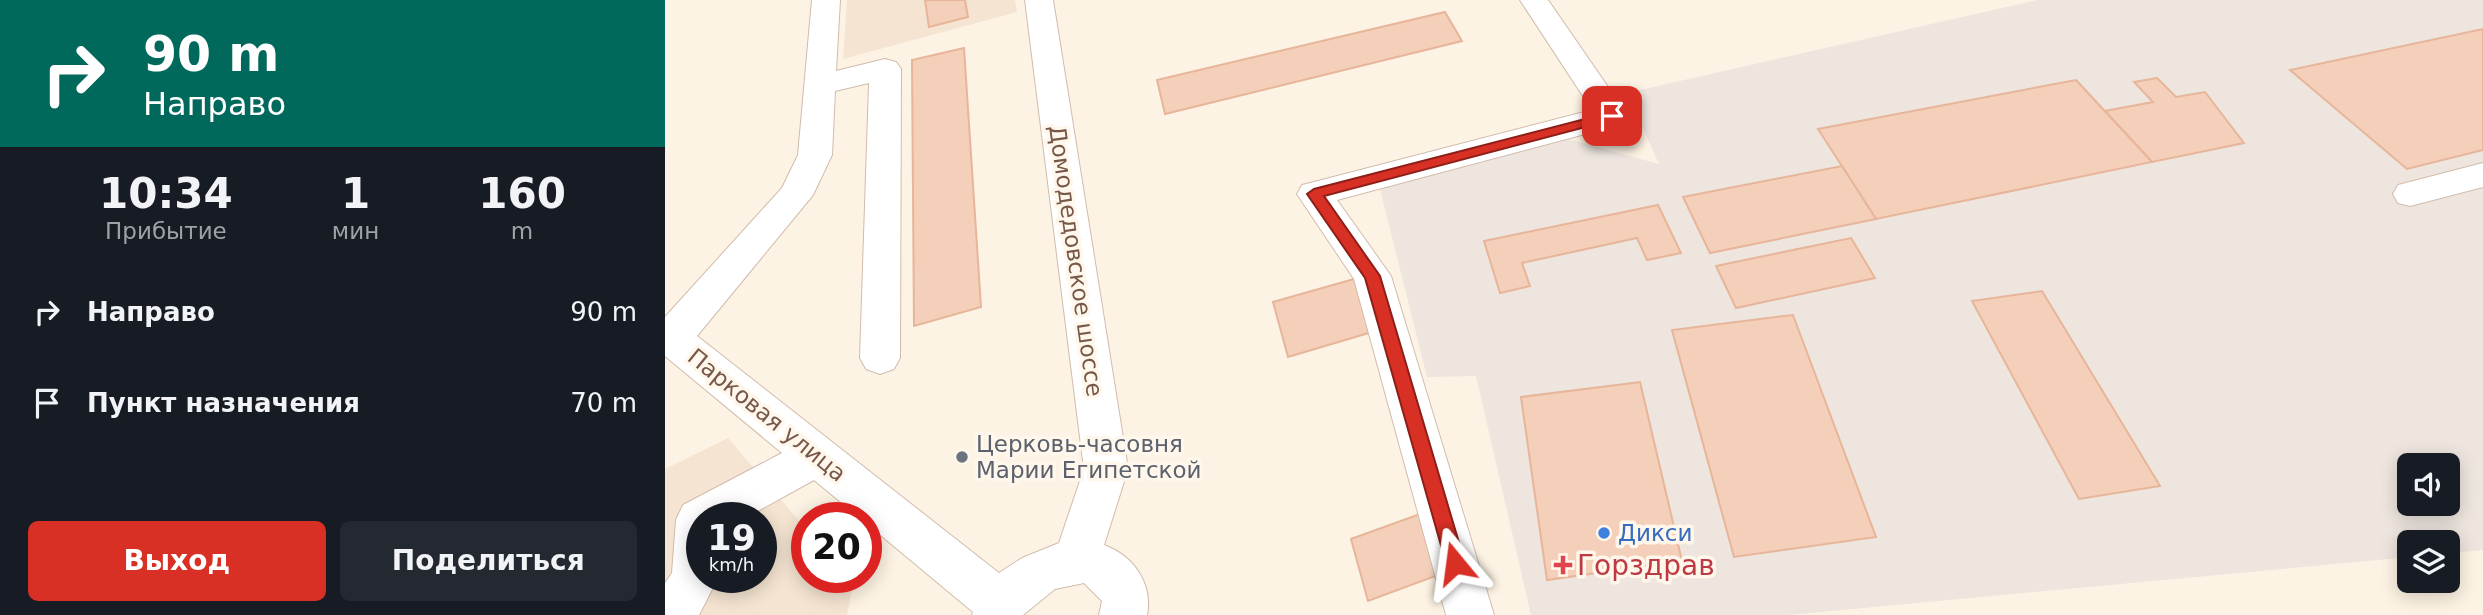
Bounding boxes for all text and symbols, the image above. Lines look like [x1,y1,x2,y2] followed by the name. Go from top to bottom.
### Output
[143,26,279,83] text: 90 m
[28,28,119,119] icon: right
[143,85,286,123] text: Направо
[1582,86,1642,146] pin
[1593,97,1631,135] icon: arrive
[1044,124,1108,398] street label: Домодедовское шоссе
[99,169,233,218] text: 10:34
[341,169,370,218] text: 1
[478,169,566,218] text: 160
[105,218,227,244] text: Прибытие
[332,218,379,244] text: мин
[511,218,533,244] text: m
[28,293,66,331] icon: right
[87,297,215,327] text: Направо
[570,297,637,327] text: 90 m
[683,343,851,487] street label: Парковая улица
[28,384,66,422] icon: arrive
[87,388,360,418] text: Пункт назначения
[570,388,637,418] text: 70 m
[976,431,1201,483] place label: Церковь-часовня Марии Египетской
[954,449,970,465] marker: Церковь-часовня Марии Египетской
[2397,453,2460,593] map controls
[2397,453,2460,516] button: sound
[791,502,882,593] speed limit sign: 20
[707,518,756,558] text: 19
[1618,520,1692,546] place label: Дикси
[28,521,326,601] button: Выход
[340,521,637,601] button: Поделиться
[1596,525,1612,541] marker: Дикси
[1418,526,1492,600] position arrow
[2397,530,2460,593] button: layers
[1577,549,1715,582] place label: Горздрав
[709,554,754,575] text: km/h
[1555,557,1571,573] marker: Горздрав

